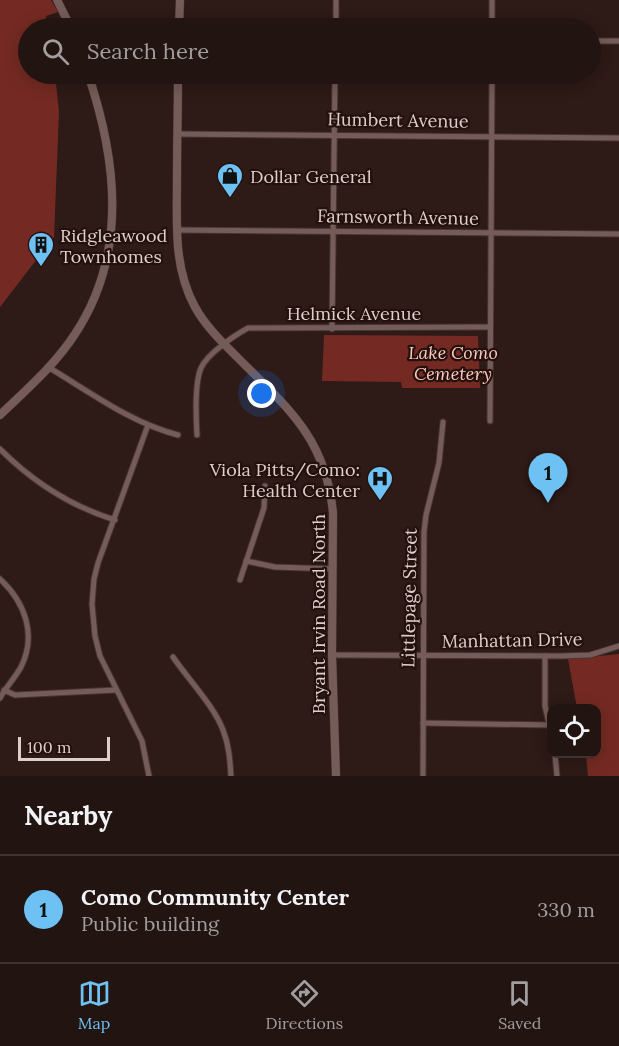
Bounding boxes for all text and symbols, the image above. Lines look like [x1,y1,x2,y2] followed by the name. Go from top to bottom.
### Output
[18,18,601,84] search box
[39,35,72,68] icon: search
[87,37,209,65] text: Search here
[327,107,469,133] street label: Humbert Avenue
[215,161,245,199] shop icon: Dollar General
[250,165,372,188] place label: Dollar General
[317,204,479,230] street label: Farnsworth Avenue
[60,224,167,268] place label: Ridgleawood Townhomes
[26,230,56,268] building icon: Ridgleawood Townhomes
[287,302,421,325] street label: Helmick Avenue
[408,341,498,385] park label: Lake Como Cemetery
[247,379,276,408] your location
[528,454,568,503] pin: 1
[209,458,360,502] place label: Viola Pitts/Como: Health Center
[365,464,395,502] hospital icon: Viola Pitts/Como: Health Center
[307,514,330,714] street label: Bryant Irvin Road North
[396,528,422,668] street label: Littlepage Street
[441,627,583,653] street label: Manhattan Drive
[547,704,601,758] map controls
[547,704,601,758] button: locate
[18,734,110,762] scale bar
[27,737,71,757] text: 100 m
[24,799,112,832] text: Nearby
[81,883,349,911] text: Como Community Center
[39,897,48,922] text: 1
[537,897,595,922] text: 330 m
[81,911,219,936] text: Public building
[78,977,111,1033] tab: Map
[266,977,343,1033] tab: Directions
[498,977,541,1033] tab: Saved

